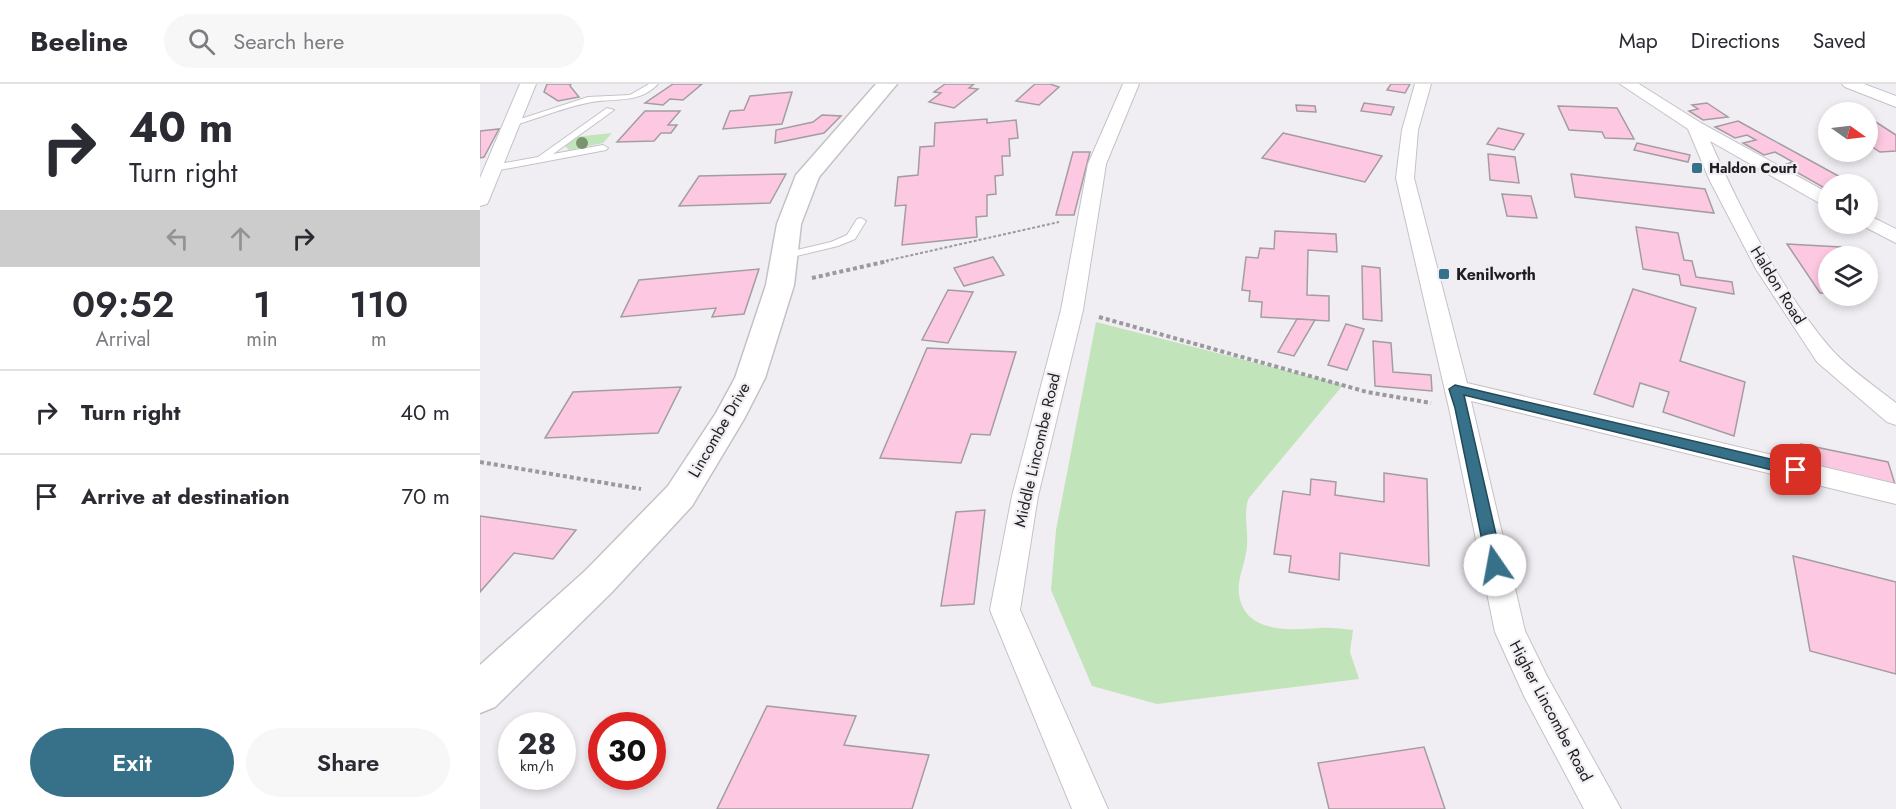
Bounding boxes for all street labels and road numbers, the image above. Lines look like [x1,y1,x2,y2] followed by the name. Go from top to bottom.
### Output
[1745,241,1811,329] street label: Haldon Road
[1008,371,1066,529] street label: Middle Lincombe Road
[682,378,756,482] street label: Lincombe Drive
[1504,636,1598,786] street label: Higher Lincombe Road

